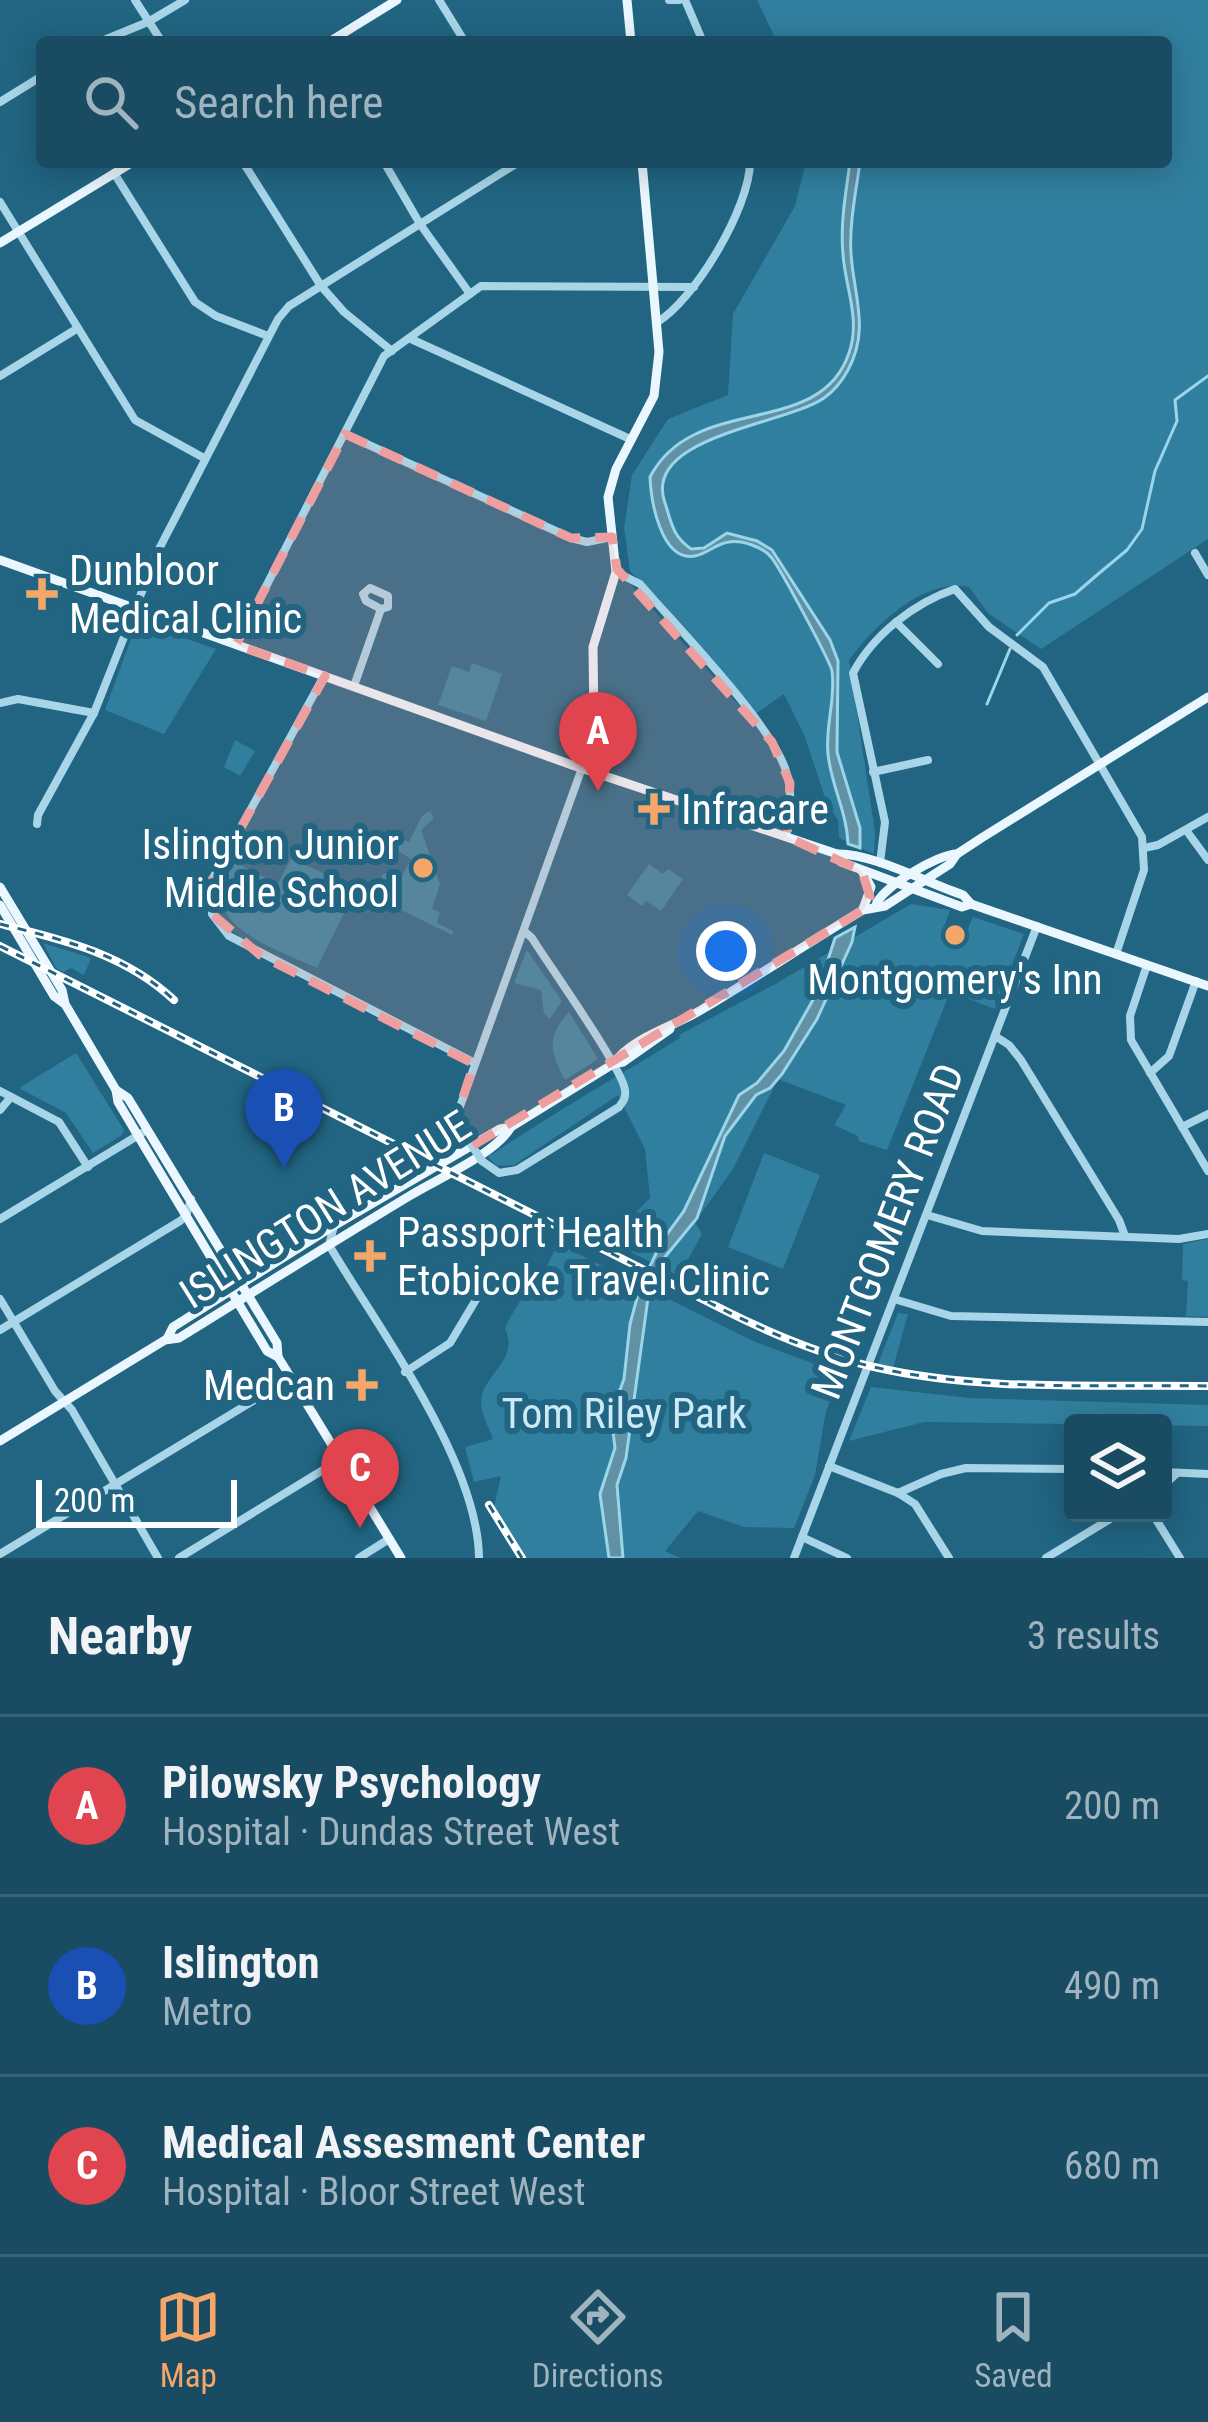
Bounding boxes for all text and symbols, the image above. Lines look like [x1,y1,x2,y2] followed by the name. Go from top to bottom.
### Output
[36,36,1172,168] search box
[78,69,144,135] icon: search
[174,76,383,129] text: Search here
[69,546,302,643] place label: Dunbloor Medical Clinic
[26,578,58,610] marker: Dunbloor Medical Clinic
[559,692,637,791] pin: A
[681,785,829,834] place label: Infracare
[638,793,670,825] marker: Infracare
[141,820,399,917] place label: Islington Junior Middle School
[410,855,436,881] marker: Islington Junior Middle School
[696,921,756,981] your location
[942,922,968,948] marker: Montgomery's Inn
[807,955,1103,1004] place label: Montgomery's Inn
[801,1057,974,1406] street label: MONTGOMERY ROAD
[245,1069,323,1168] pin: B
[171,1100,480,1318] street label: ISLINGTON AVENUE
[397,1208,770,1305] place label: Passport Health Etobicoke Travel Clinic
[354,1240,386,1272] marker: Passport Health Etobicoke Travel Clinic
[203,1361,335,1410] place label: Medcan
[346,1369,378,1401] marker: Medcan
[501,1389,747,1438] park label: Tom Riley Park
[1064,1414,1172,1522] map controls
[1064,1414,1172,1522] button: layers
[321,1429,399,1528] pin: C
[36,1474,237,1527] scale bar
[54,1481,135,1520] text: 200 m
[48,1607,192,1666] text: Nearby
[1027,1613,1160,1659] text: 3 results
[162,1756,541,1809] text: Pilowsky Psychology
[75,1783,99,1829] text: A
[1064,1783,1160,1829] text: 200 m
[162,1809,620,1855] text: Hospital · Dundas Street West
[162,1936,320,1989] text: Islington
[76,1963,98,2009] text: B
[1064,1963,1160,2009] text: 490 m
[162,1989,252,2035] text: Metro
[162,2116,645,2169] text: Medical Assesment Center
[76,2143,98,2189] text: C
[1064,2143,1160,2189] text: 680 m
[162,2169,586,2215] text: Hospital · Bloor Street West
[155,2284,221,2395] tab: Map
[532,2284,664,2395] tab: Directions
[974,2284,1053,2395] tab: Saved

